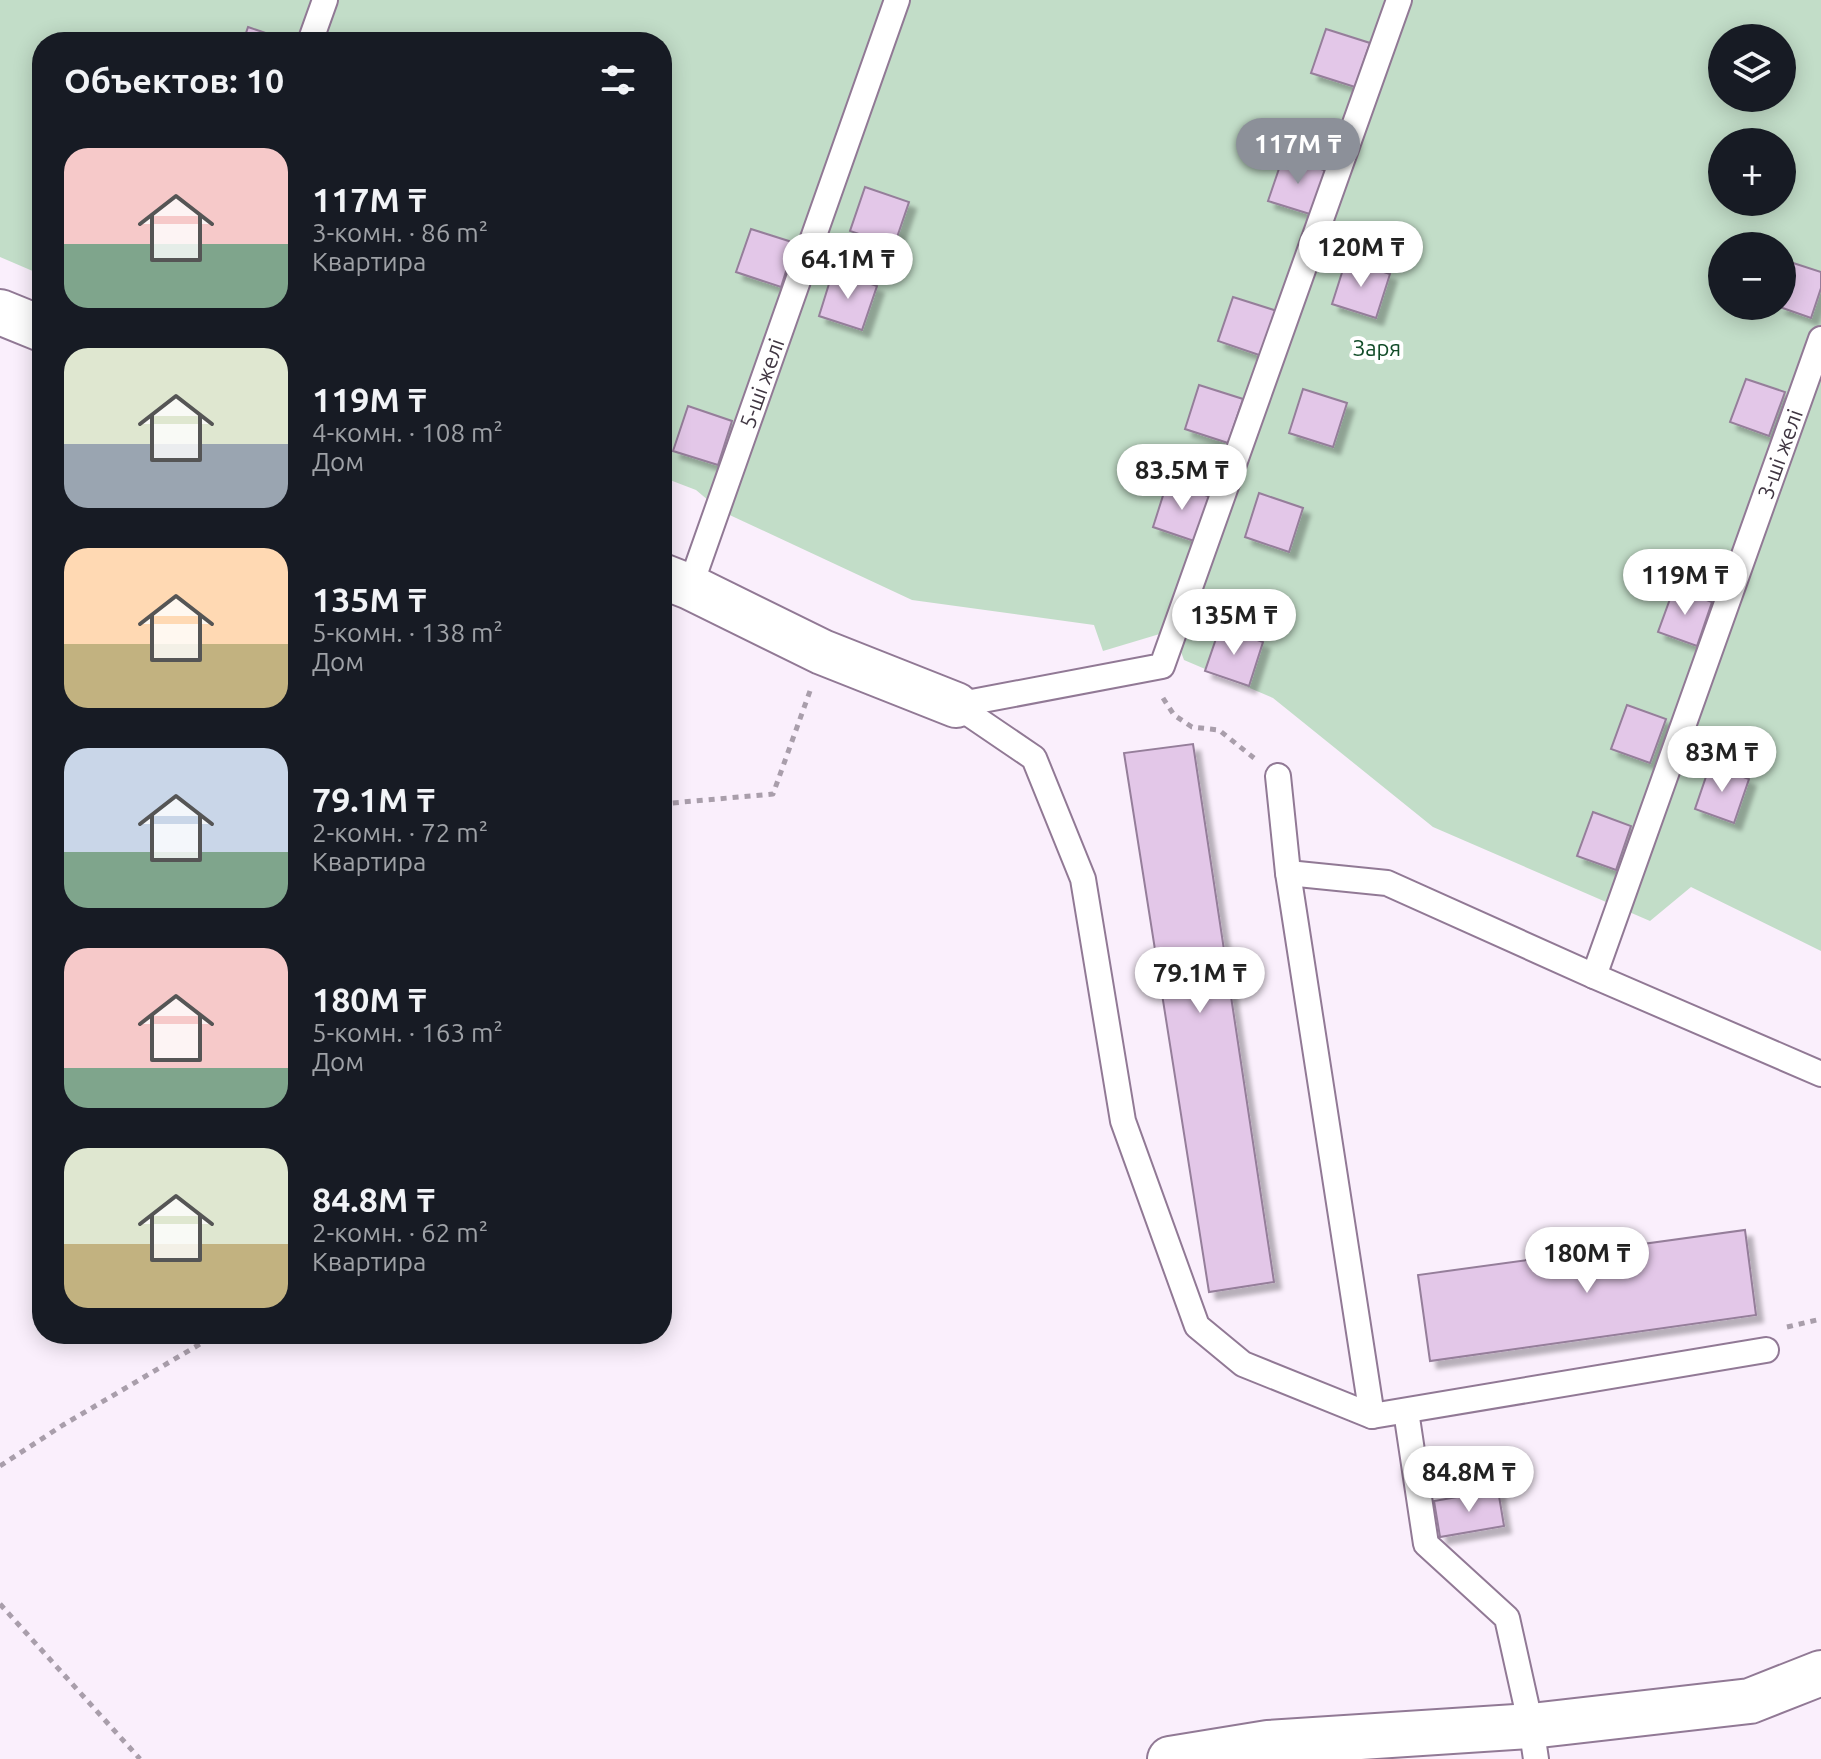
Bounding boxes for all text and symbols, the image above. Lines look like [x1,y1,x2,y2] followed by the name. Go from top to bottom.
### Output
[1708,24,1796,320] map controls
[1708,24,1796,112] button: layers
[596,58,640,102] icon: filters
[64,61,284,99] text: Объектов: 10
[1233,118,1363,186] pin: 117M ₸
[1708,128,1796,216] button: +
[1254,129,1342,158] text: 117M ₸
[128,180,224,276] icon: home
[312,180,427,218] text: 117M ₸
[312,218,488,247] text: 3-комн. · 86 m²
[1296,221,1426,289] pin: 120M ₸
[1317,232,1405,261] text: 120M ₸
[1708,232,1796,320] button: −
[774,233,922,301] pin: 64.1M ₸
[801,244,895,273] text: 64.1M ₸
[312,247,426,276] text: Квартира
[734,335,789,431] street label: 5-ші желі
[1353,335,1401,360] park label: Заря
[128,380,224,476] icon: home
[312,380,427,418] text: 119M ₸
[1752,406,1807,502] street label: 3-ші желі
[312,418,503,447] text: 4-комн. · 108 m²
[1108,444,1256,512] pin: 83.5M ₸
[312,447,364,476] text: Дом
[1135,455,1229,484] text: 83.5M ₸
[1620,549,1750,617] pin: 119M ₸
[1641,560,1729,589] text: 119M ₸
[128,580,224,676] icon: home
[312,580,427,618] text: 135M ₸
[1169,589,1299,657] pin: 135M ₸
[1190,600,1278,629] text: 135M ₸
[312,618,503,647] text: 5-комн. · 138 m²
[312,647,364,676] text: Дом
[1666,726,1778,794] pin: 83M ₸
[1685,737,1759,766] text: 83M ₸
[128,780,224,876] icon: home
[312,780,435,818] text: 79.1M ₸
[312,818,488,847] text: 2-комн. · 72 m²
[312,847,426,876] text: Квартира
[1126,947,1274,1015] pin: 79.1M ₸
[1153,958,1247,987] text: 79.1M ₸
[128,980,224,1076] icon: home
[312,980,427,1018] text: 180M ₸
[312,1018,503,1047] text: 5-комн. · 163 m²
[312,1047,364,1076] text: Дом
[128,1180,224,1276] icon: home
[312,1180,435,1218] text: 84.8M ₸
[312,1218,488,1247] text: 2-комн. · 62 m²
[1522,1227,1652,1295] pin: 180M ₸
[1543,1238,1631,1267] text: 180M ₸
[312,1247,426,1276] text: Квартира
[1395,1446,1543,1514] pin: 84.8M ₸
[1422,1457,1516,1486] text: 84.8M ₸

